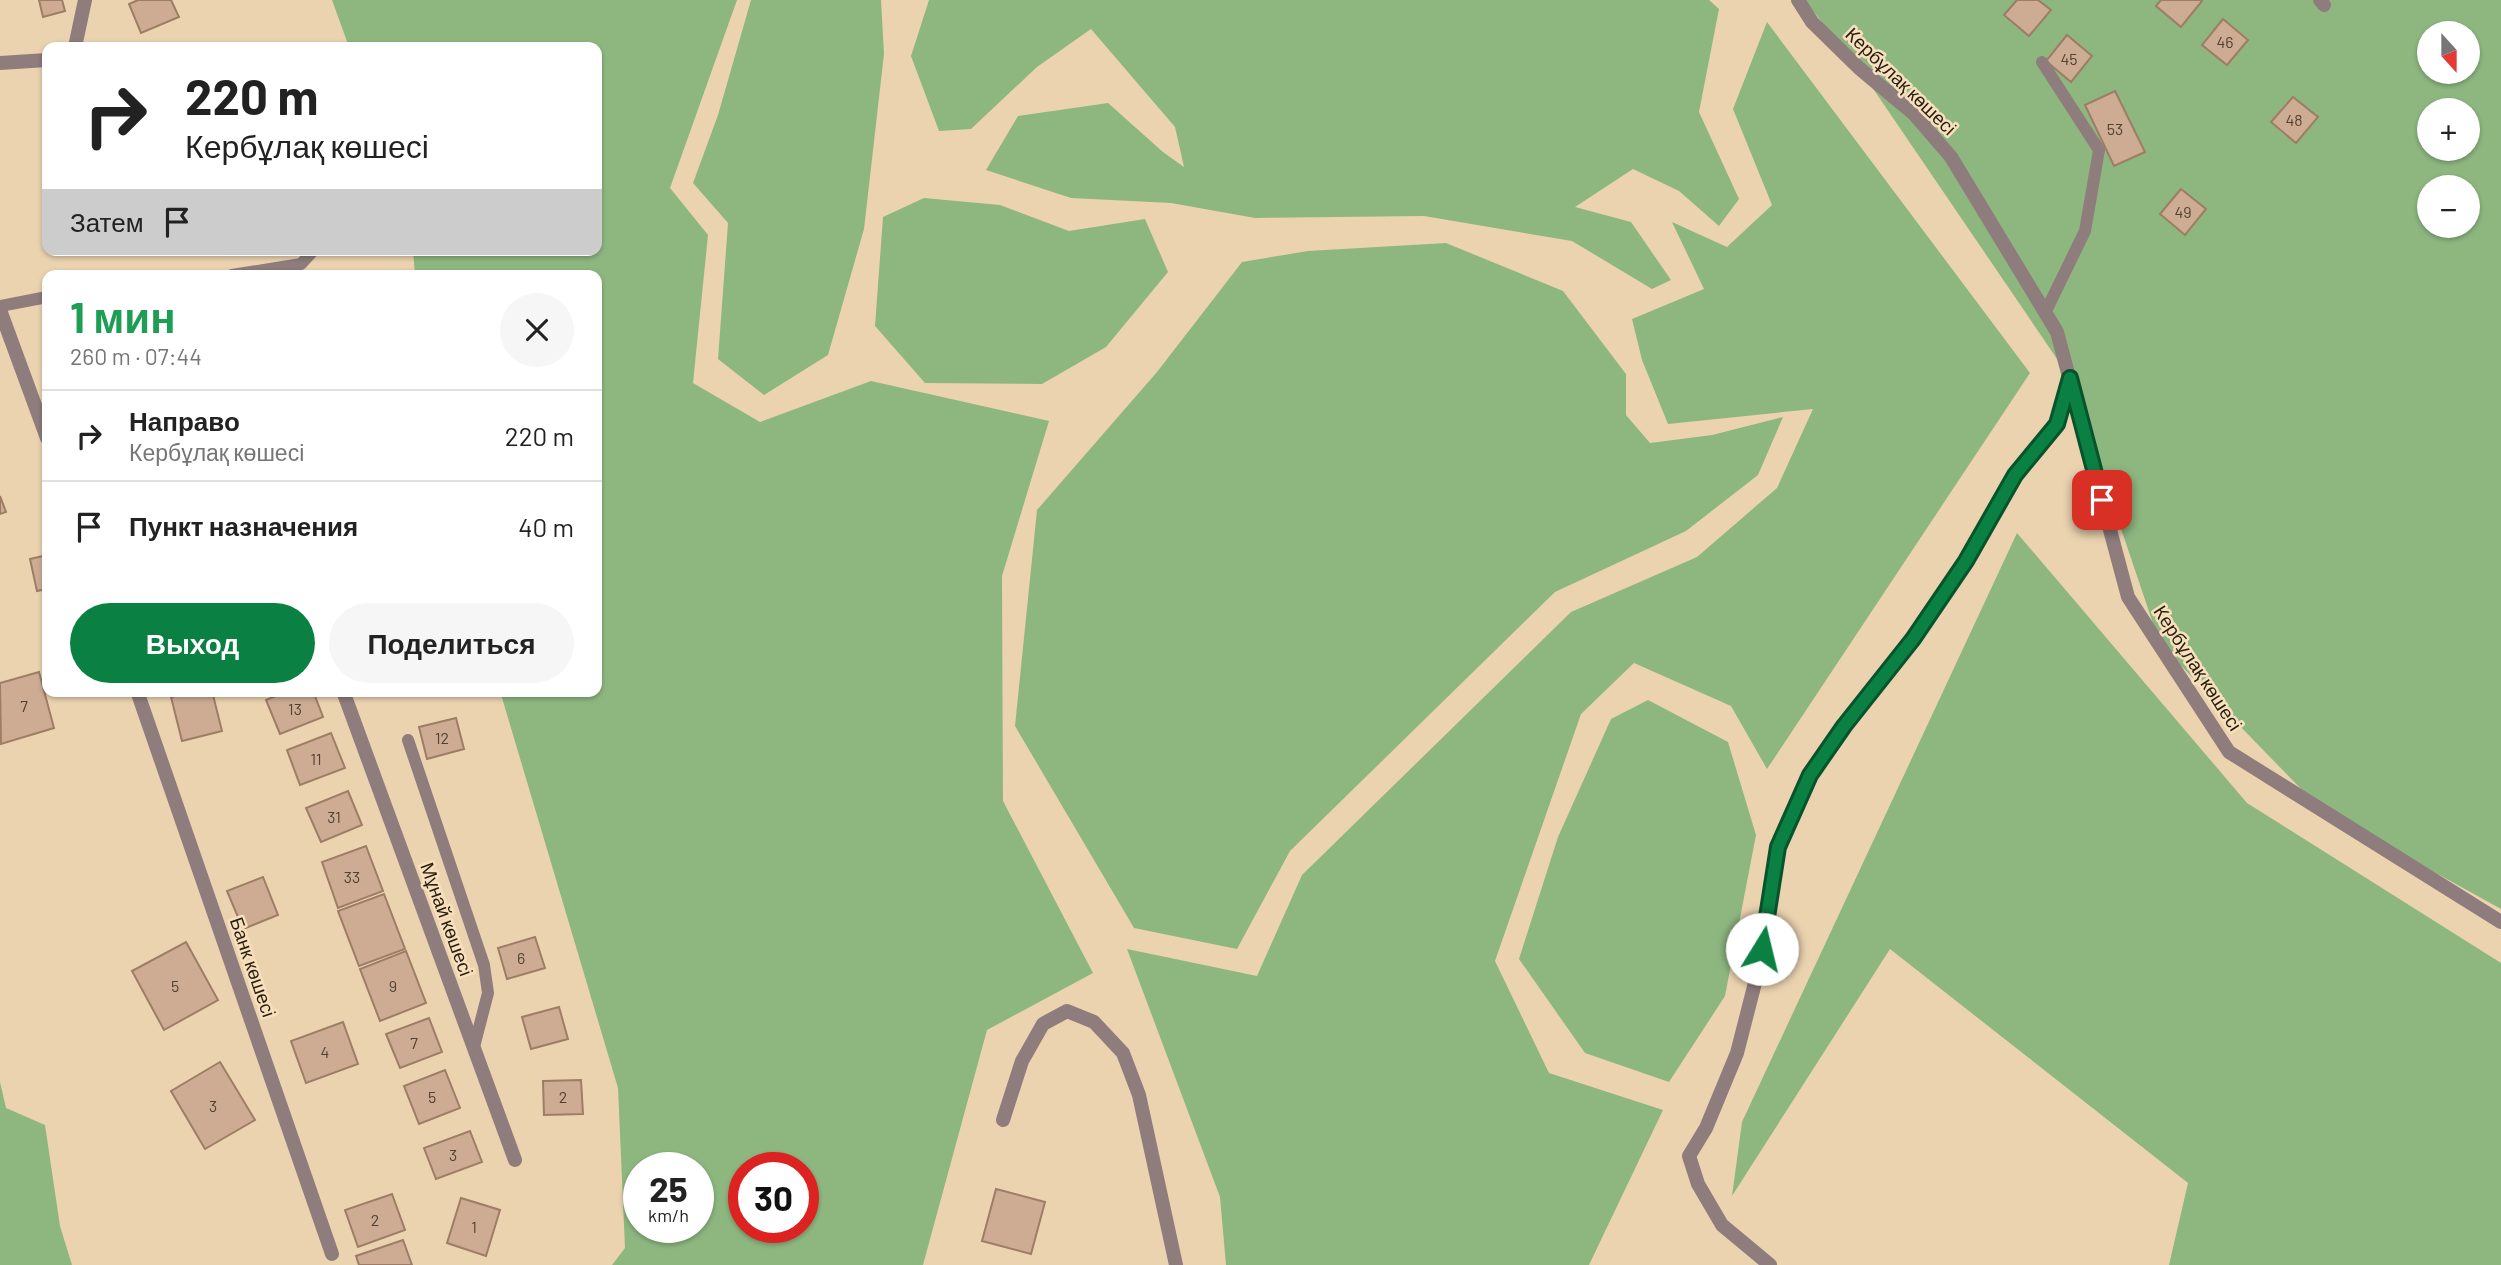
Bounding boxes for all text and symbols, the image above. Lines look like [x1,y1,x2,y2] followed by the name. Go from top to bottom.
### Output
[2417,21,2480,84] north arrow
[2417,21,2480,238] map controls
[1841,22,1961,139] street label: Кербұлақ көшесі
[2216,32,2234,51] house number: 46
[2060,49,2078,68] house number: 45
[185,66,319,125] text: 220 m
[70,70,161,161] icon: right
[2417,98,2480,161] button: +
[2285,110,2303,129] house number: 48
[2107,119,2123,138] house number: 53
[185,126,429,164] text: Кербұлақ көшесі
[2417,175,2480,238] button: −
[2174,202,2192,221] house number: 49
[158,203,196,241] icon: arrive
[70,206,144,237] text: Затем
[70,291,176,341] text: 1 мин
[500,293,574,367] button: close
[70,342,202,370] text: 260 m · 07:44
[129,405,240,436] text: Направо
[70,417,108,455] icon: right
[505,420,574,451] text: 220 m
[129,438,304,466] text: Кербұлақ көшесі
[2072,470,2132,530] pin
[2083,481,2121,519] icon: arrive
[70,508,108,546] icon: arrive
[129,510,358,541] text: Пункт назначения
[518,511,574,542] text: 40 m
[2149,601,2247,735] street label: Кербұлақ көшесі
[70,603,315,683] button: Выход
[329,603,574,683] button: Поделиться
[20,696,28,715] house number: 7
[288,699,302,718] house number: 13
[435,728,449,747] house number: 12
[310,749,322,768] house number: 11
[327,807,341,826] house number: 31
[416,859,479,979] street label: Мұнай көшесі
[344,867,360,886] house number: 33
[1725,912,1799,986] position arrow
[226,914,281,1020] street label: Банк көшесі
[517,948,525,967] house number: 6
[171,976,179,995] house number: 5
[389,976,397,995] house number: 9
[410,1033,418,1052] house number: 7
[321,1042,329,1061] house number: 4
[428,1087,436,1106] house number: 5
[559,1087,567,1106] house number: 2
[209,1096,217,1115] house number: 3
[449,1145,457,1164] house number: 3
[728,1152,819,1243] speed limit sign: 30
[649,1167,688,1209] text: 25
[648,1204,689,1226] text: km/h
[371,1210,379,1229] house number: 2
[471,1217,477,1236] house number: 1

